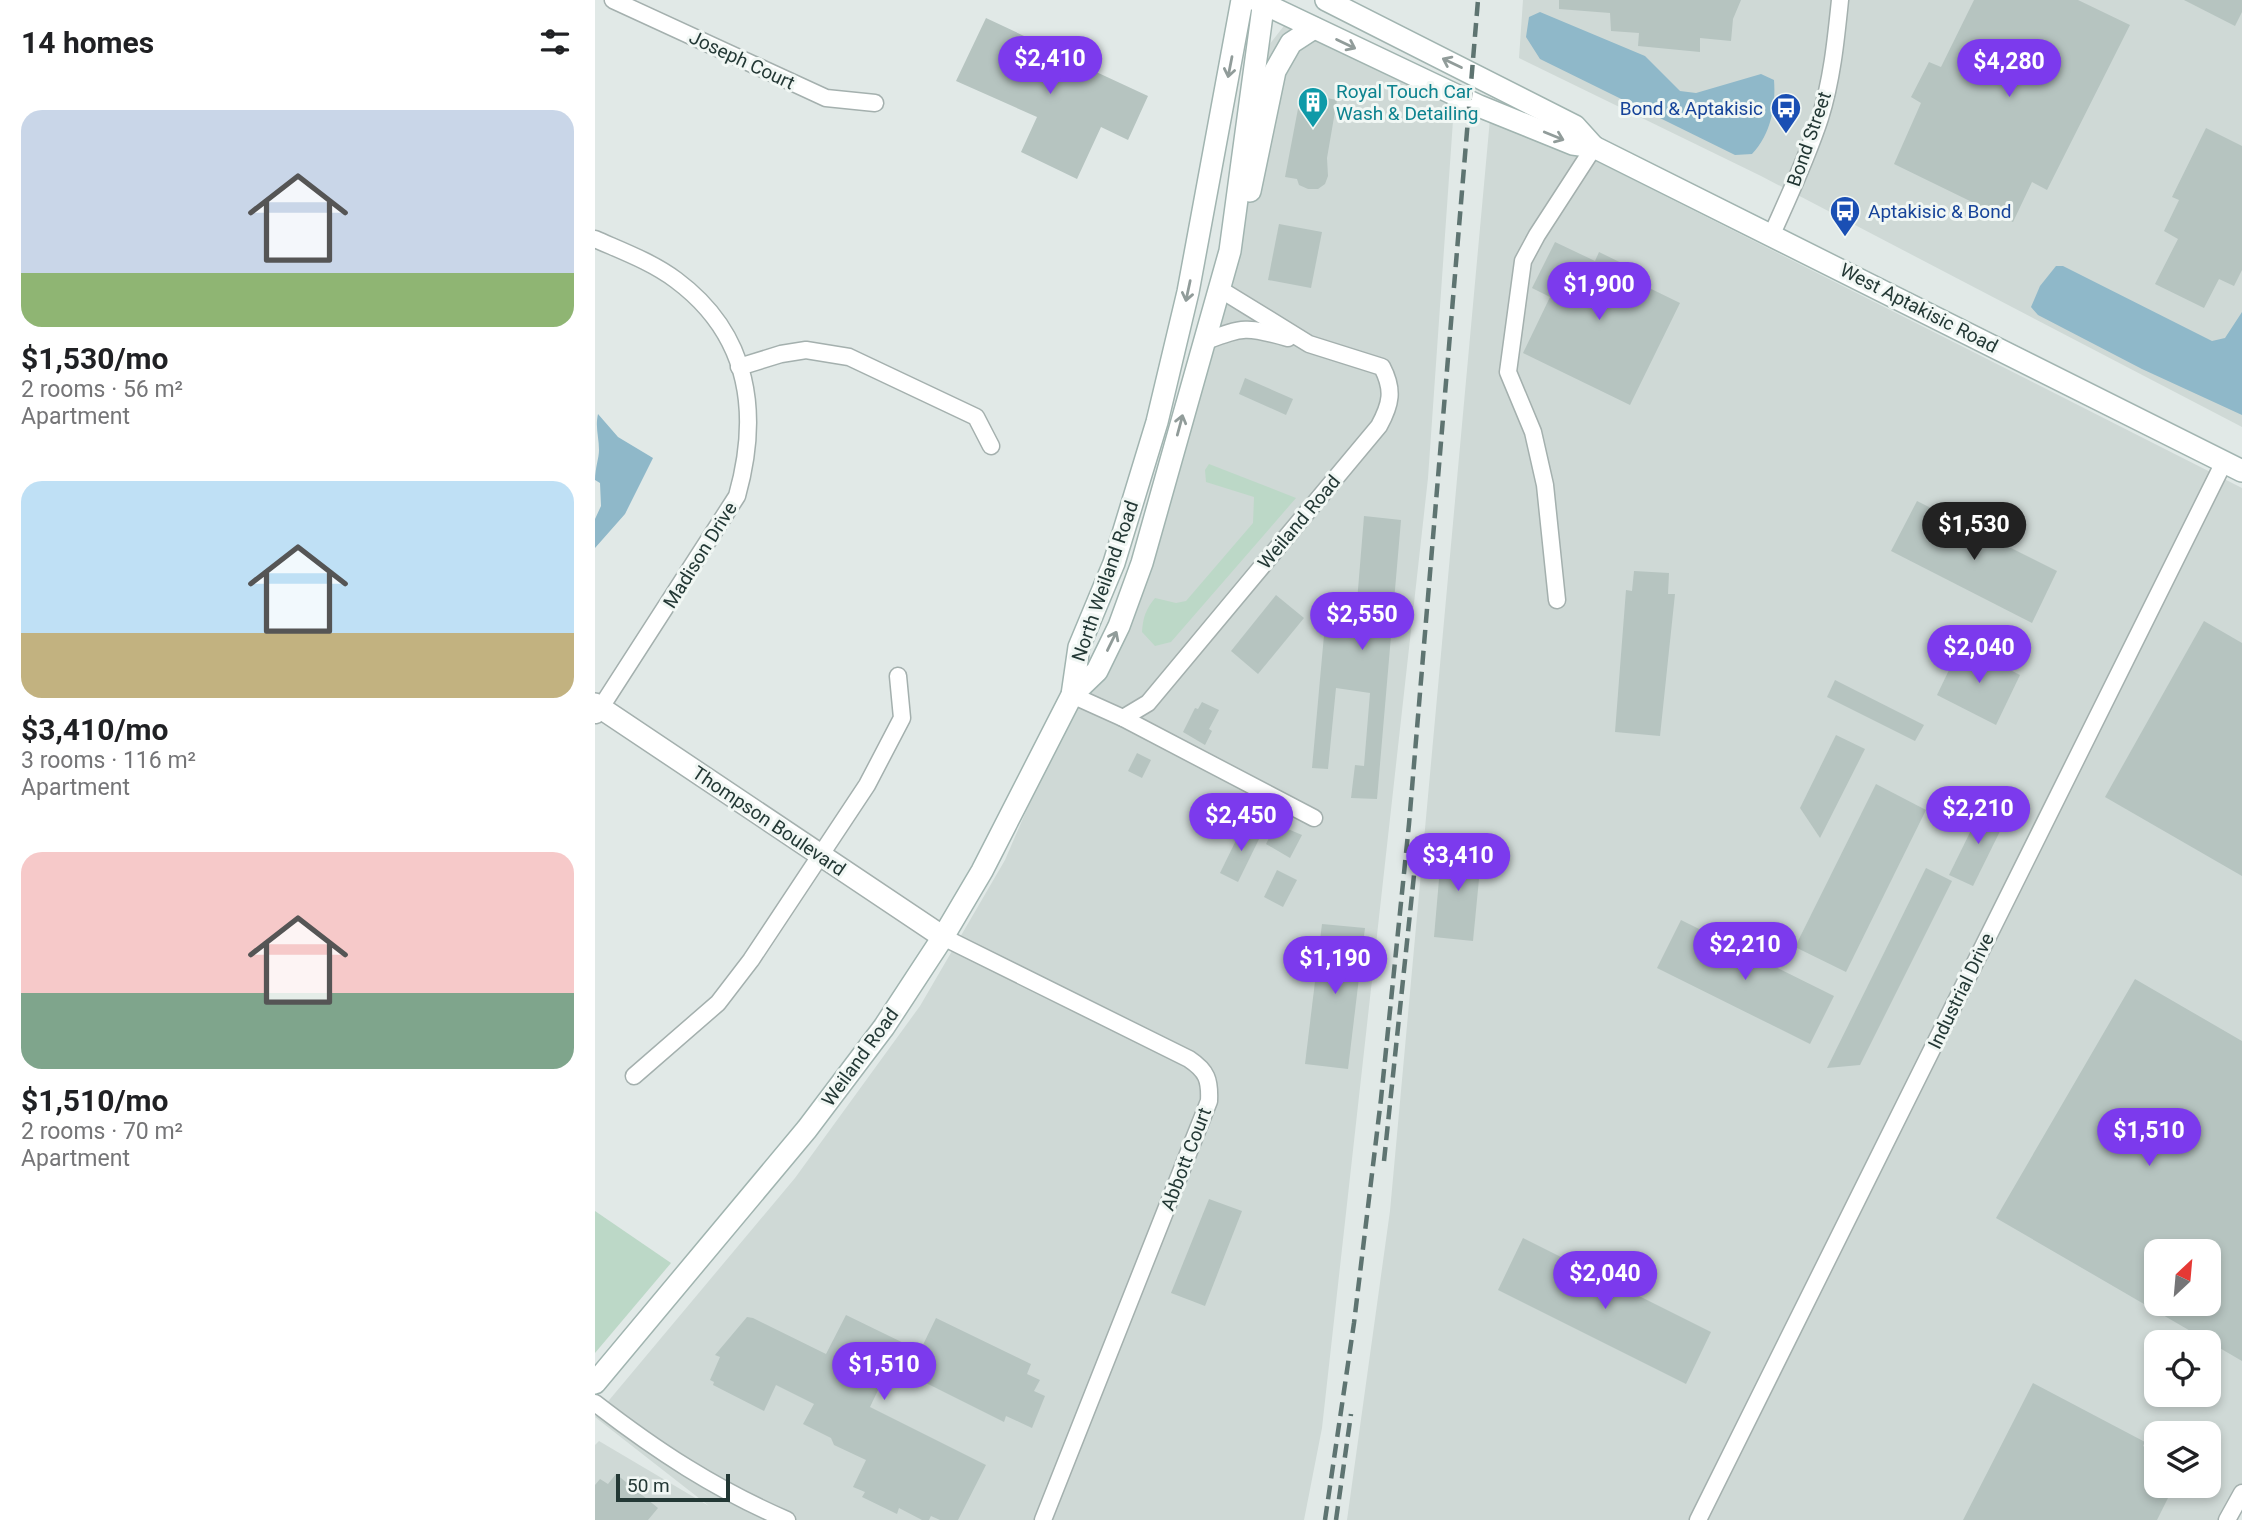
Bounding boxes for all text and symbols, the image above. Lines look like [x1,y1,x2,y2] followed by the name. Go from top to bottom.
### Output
[536,23,574,61] icon: filters
[21,25,154,60] text: 14 homes
[686,26,798,94] street label: Joseph Court
[993,36,1107,96] pin: $2,410
[1335,38,1356,52] one-way arrow
[1952,40,2066,99] pin: $4,280
[1014,45,1086,72] text: $2,410
[1973,48,2045,75] text: $4,280
[1223,55,1236,78] one-way arrow
[1442,56,1463,70] one-way arrow
[1336,80,1479,125] place label: Royal Touch Car Wash & Detailing
[1296,85,1330,129] building icon: Royal Touch Car Wash & Detailing
[1782,89,1836,189] street label: Bond Street
[1769,91,1803,135] bus stop icon: Bond & Aptakisic
[1620,97,1763,120] place label: Bond & Aptakisic
[1543,130,1565,143] one-way arrow
[235,155,361,281] icon: home
[1828,194,1862,238] bus stop icon: Aptakisic & Bond
[1868,200,2011,223] place label: Aptakisic & Bond
[1836,258,2002,358] street label: West Aptakisic Road
[1542,262,1656,322] pin: $1,900
[1563,271,1635,298] text: $1,900
[1180,279,1194,302] one-way arrow
[21,341,169,376] text: $1,530/mo
[21,376,183,403] text: 2 rooms · 56 m²
[21,403,130,430] text: Apartment
[1174,414,1187,437] one-way arrow
[1253,470,1345,574] street label: Weiland Road
[658,498,742,612] street label: Madison Drive
[1067,498,1143,664] street label: North Weiland Road
[1917,503,2031,562] pin: $1,530
[1938,511,2010,538] text: $1,530
[235,526,361,652] icon: home
[1305,592,1419,652] pin: $2,550
[1326,601,1398,628] text: $2,550
[1922,626,2036,685] pin: $2,040
[1105,631,1119,652] one-way arrow
[1943,634,2015,661] text: $2,040
[21,712,169,747] text: $3,410/mo
[21,747,196,774] text: 3 rooms · 116 m²
[688,761,850,881] street label: Thompson Boulevard
[21,774,130,801] text: Apartment
[1921,786,2035,846] pin: $2,210
[1184,794,1298,853] pin: $2,450
[1942,795,2014,822] text: $2,210
[1205,802,1277,829] text: $2,450
[1401,834,1515,893] pin: $3,410
[1422,842,1494,869] text: $3,410
[235,897,361,1023] icon: home
[1688,922,1802,982] pin: $2,210
[1923,929,1999,1053] street label: Industrial Drive
[1709,931,1781,958] text: $2,210
[1278,936,1392,996] pin: $1,190
[1299,945,1371,972] text: $1,190
[817,1003,903,1111] street label: Weiland Road
[21,1083,169,1118] text: $1,510/mo
[1156,1104,1216,1214] street label: Abbott Court
[2092,1108,2206,1168] pin: $1,510
[2113,1117,2185,1144] text: $1,510
[21,1118,183,1145] text: 2 rooms · 70 m²
[21,1145,130,1172] text: Apartment
[2144,1239,2221,1316] north arrow
[2144,1239,2221,1498] map controls
[1548,1252,1662,1311] pin: $2,040
[1569,1260,1641,1287] text: $2,040
[2144,1330,2221,1407] button: locate
[827,1342,941,1402] pin: $1,510
[848,1351,920,1378] text: $1,510
[2144,1421,2221,1498] button: layers
[616,1471,730,1503] scale bar
[627,1474,670,1497] text: 50 m

